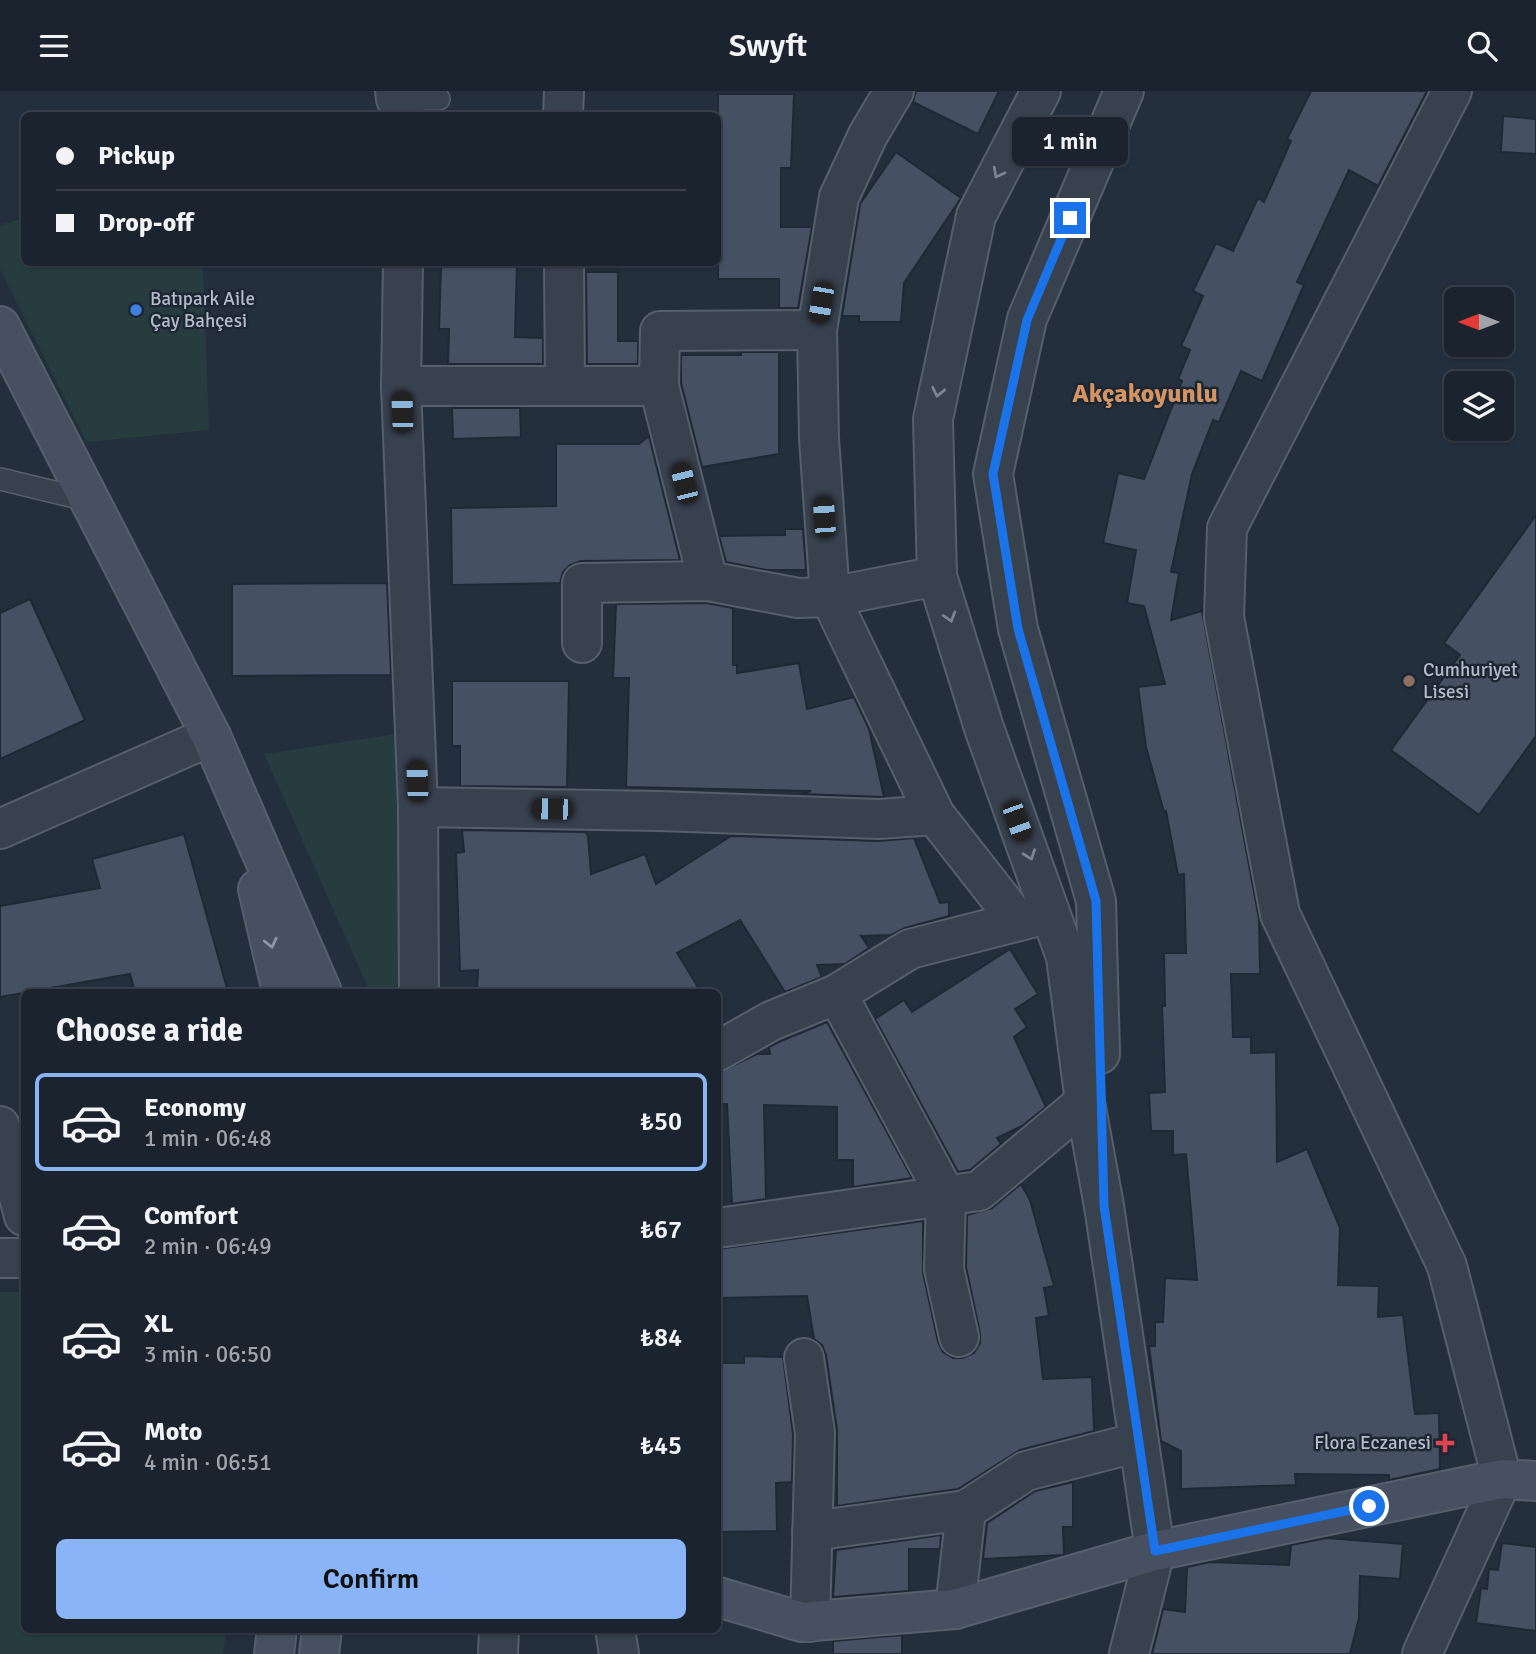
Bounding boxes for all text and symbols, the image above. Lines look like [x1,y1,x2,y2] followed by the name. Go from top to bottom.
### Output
[729,26,807,65] text: Swyft
[35,27,73,65] icon: menu
[1463,27,1501,65] icon: search
[1012,116,1128,165] callout: 1 min
[1042,127,1098,156] text: 1 min
[98,140,175,172] text: Pickup
[993,166,1006,179] one-way arrow
[1054,202,1086,234] route end
[98,207,194,239] text: Drop-off
[808,280,835,326] car
[150,287,255,333] place label: Batıpark Aile Çay Bahçesi
[1444,287,1514,357] north arrow
[1444,287,1514,441] map controls
[128,302,144,318] marker: Batıpark Aile Çay Bahçesi
[1444,371,1514,441] button: layers
[1072,378,1218,410] district label: Akçakoyunlu
[932,386,947,398] one-way arrow
[391,391,414,433] car
[669,460,700,506] car
[813,495,836,539] car
[941,610,956,622] one-way arrow
[1423,658,1518,704] place label: Cumhuriyet Lisesi
[1401,673,1417,689] marker: Cumhuriyet Lisesi
[406,760,429,802] car
[531,798,574,820] car
[1000,798,1035,844] car
[1022,849,1036,861] one-way arrow
[263,937,277,949] one-way arrow
[56,1011,243,1050] text: Choose a ride
[60,1091,123,1154] icon: car
[144,1092,246,1124] text: Economy
[640,1106,682,1138] text: ₺50
[144,1124,272,1153] text: 1 min · 06:48
[60,1199,123,1262] icon: car
[144,1200,238,1232] text: Comfort
[640,1214,682,1246] text: ₺67
[144,1232,272,1261] text: 2 min · 06:49
[60,1307,123,1370] icon: car
[144,1308,174,1340] text: XL
[640,1322,682,1354] text: ₺84
[144,1340,272,1369] text: 3 min · 06:50
[60,1415,123,1478] icon: car
[144,1416,202,1448] text: Moto
[640,1430,682,1462] text: ₺45
[1314,1431,1431,1455] place label: Flora Eczanesi
[1437,1435,1453,1451] marker: Flora Eczanesi
[144,1448,272,1477] text: 4 min · 06:51
[1353,1490,1385,1522] route start
[56,1539,686,1619] button: Confirm

